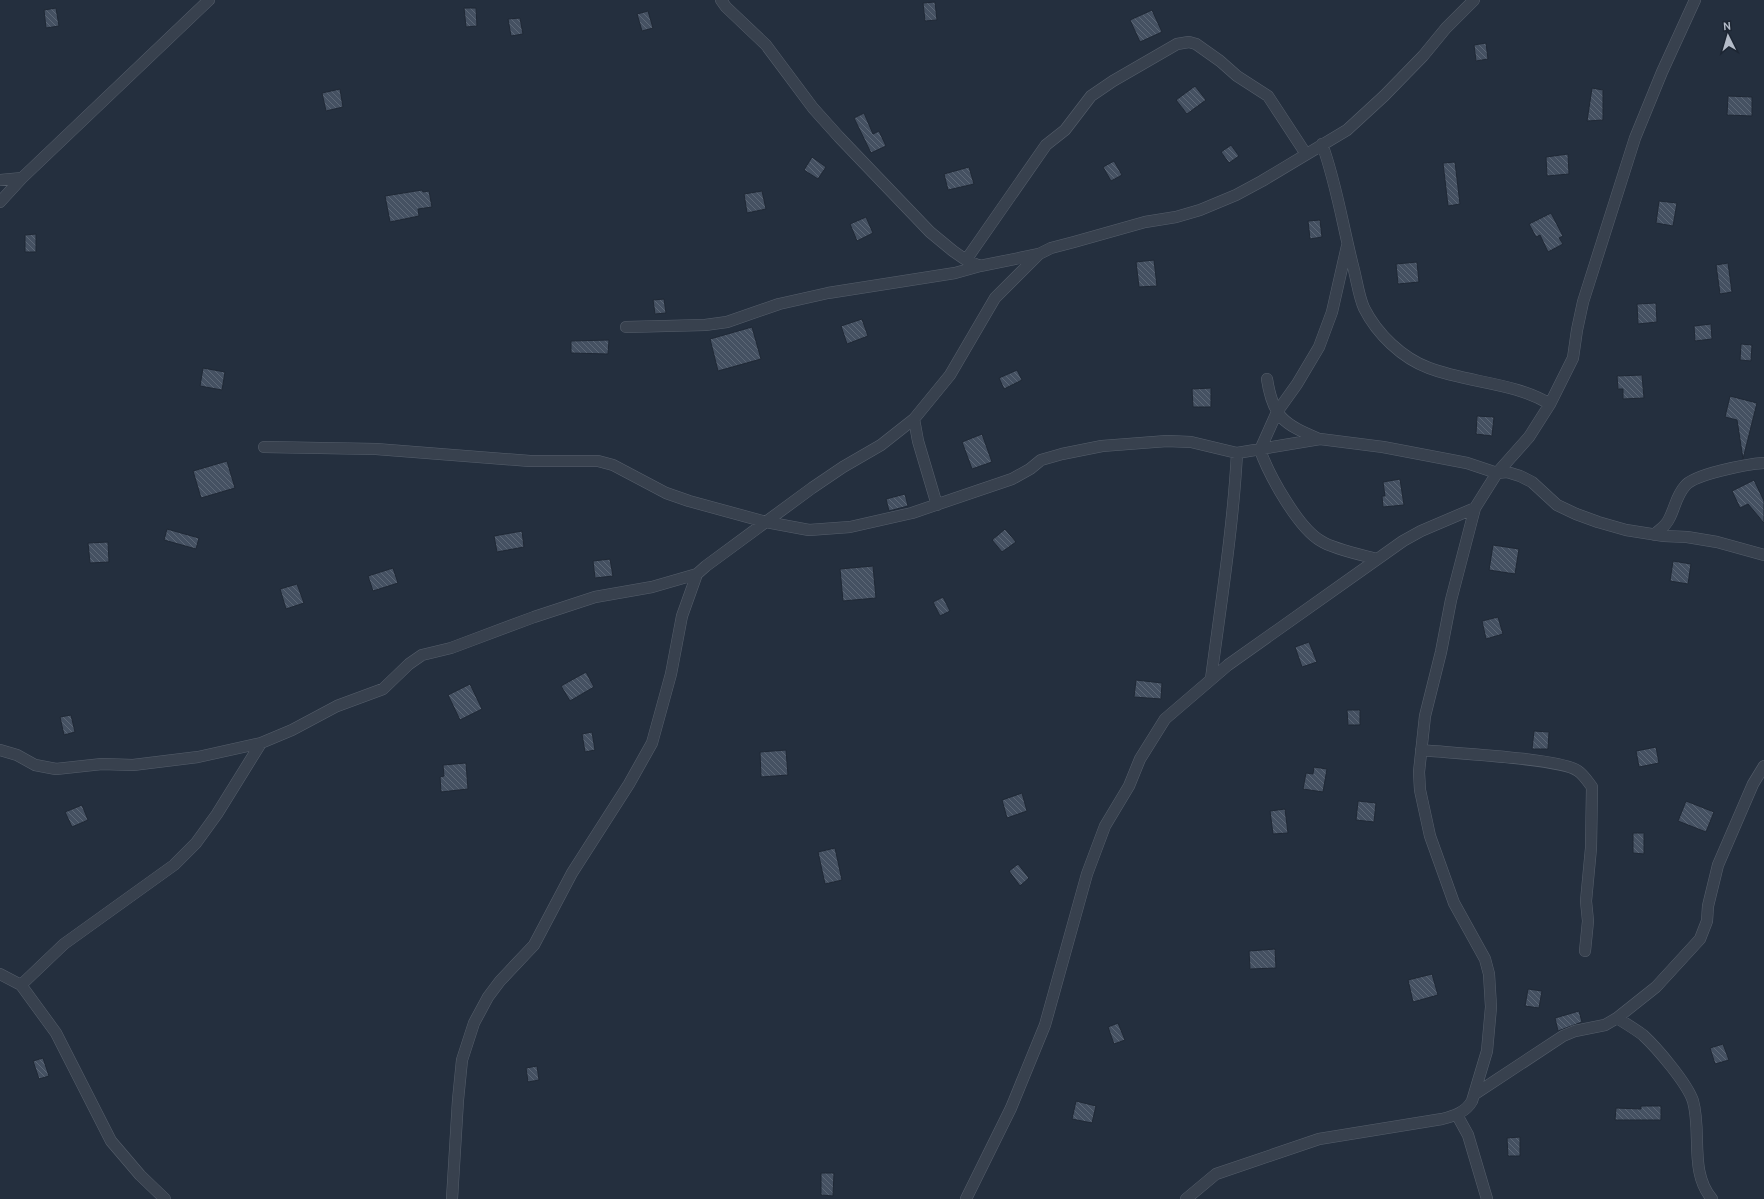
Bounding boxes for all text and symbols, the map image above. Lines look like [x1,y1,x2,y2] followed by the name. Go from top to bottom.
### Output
[1708,16,1748,56] north arrow
[1723,19,1732,33] text: N

